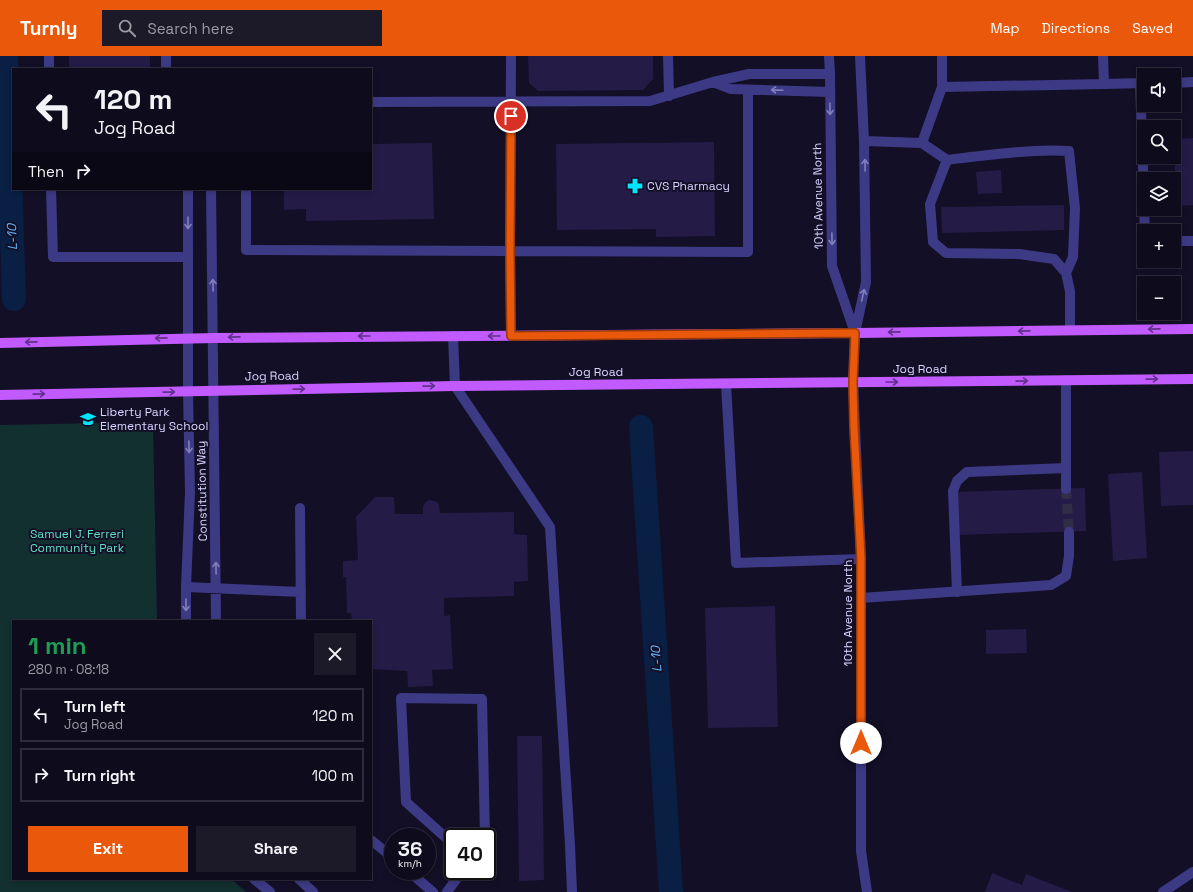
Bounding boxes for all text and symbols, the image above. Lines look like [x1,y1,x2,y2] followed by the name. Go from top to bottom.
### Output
[102,10,382,46] search box
[20,16,78,41] text: Turnly
[116,17,138,39] icon: search
[148,19,234,38] text: Search here
[990,19,1020,37] text: Map
[1042,19,1110,37] text: Directions
[1132,19,1173,37] text: Saved
[1137,68,1181,320] map controls
[1137,68,1181,112] button: sound
[94,81,172,117] text: 120 m
[28,84,80,136] icon: left
[771,87,784,94] one-way arrow
[494,99,528,133] pin
[826,102,834,115] one-way arrow
[500,105,522,127] icon: arrive
[94,116,176,139] text: Jog Road
[1137,120,1181,164] button: search
[809,142,827,250] street label: 10th Avenue North
[861,159,869,172] one-way arrow
[72,160,94,182] icon: right
[28,162,64,181] text: Then
[1137,172,1181,216] button: layers
[626,177,644,195] pharmacy icon: CVS Pharmacy
[647,178,730,194] place label: CVS Pharmacy
[184,216,192,229] one-way arrow
[3,222,21,250] water label: L-10
[1137,224,1181,268] button: +
[828,232,836,245] one-way arrow
[1137,276,1181,320] button: −
[209,279,217,292] one-way arrow
[860,289,868,302] one-way arrow
[1148,325,1161,333] one-way arrow
[1018,327,1031,335] one-way arrow
[888,329,901,336] one-way arrow
[358,332,371,340] one-way arrow
[488,332,501,340] one-way arrow
[228,334,241,341] one-way arrow
[155,335,168,342] one-way arrow
[25,338,38,346] one-way arrow
[893,361,947,377] street label: Jog Road
[569,364,623,380] street label: Jog Road
[245,368,299,384] street label: Jog Road
[1145,375,1158,383] one-way arrow
[1015,377,1028,385] one-way arrow
[885,378,898,386] one-way arrow
[422,383,435,390] one-way arrow
[292,385,305,393] one-way arrow
[162,388,175,396] one-way arrow
[32,390,45,398] one-way arrow
[100,404,208,434] place label: Liberty Park Elementary School
[79,410,97,428] school or university icon: Liberty Park Elementary School
[185,440,193,453] one-way arrow
[193,441,211,541] street label: Constitution Way
[30,526,125,556] park label: Samuel J. Ferreri Community Park
[840,560,856,666] street label: 10th Avenue North
[212,562,219,575] one-way arrow
[182,598,190,611] one-way arrow
[28,630,87,661] text: 1 min
[314,633,356,675] button: close
[646,644,665,673] water label: L-10
[28,661,109,678] text: 280 m · 08:18
[64,697,126,716] text: Turn left
[30,704,52,726] icon: left
[312,706,354,725] text: 120 m
[64,716,123,733] text: Jog Road
[840,722,882,764] position arrow
[30,764,52,786] icon: right
[64,766,135,785] text: Turn right
[312,766,354,785] text: 100 m
[28,826,188,872] button: Exit
[196,826,356,872] button: Share
[444,828,496,880] speed limit sign: 40
[398,836,422,862] text: 36
[398,857,422,870] text: km/h

